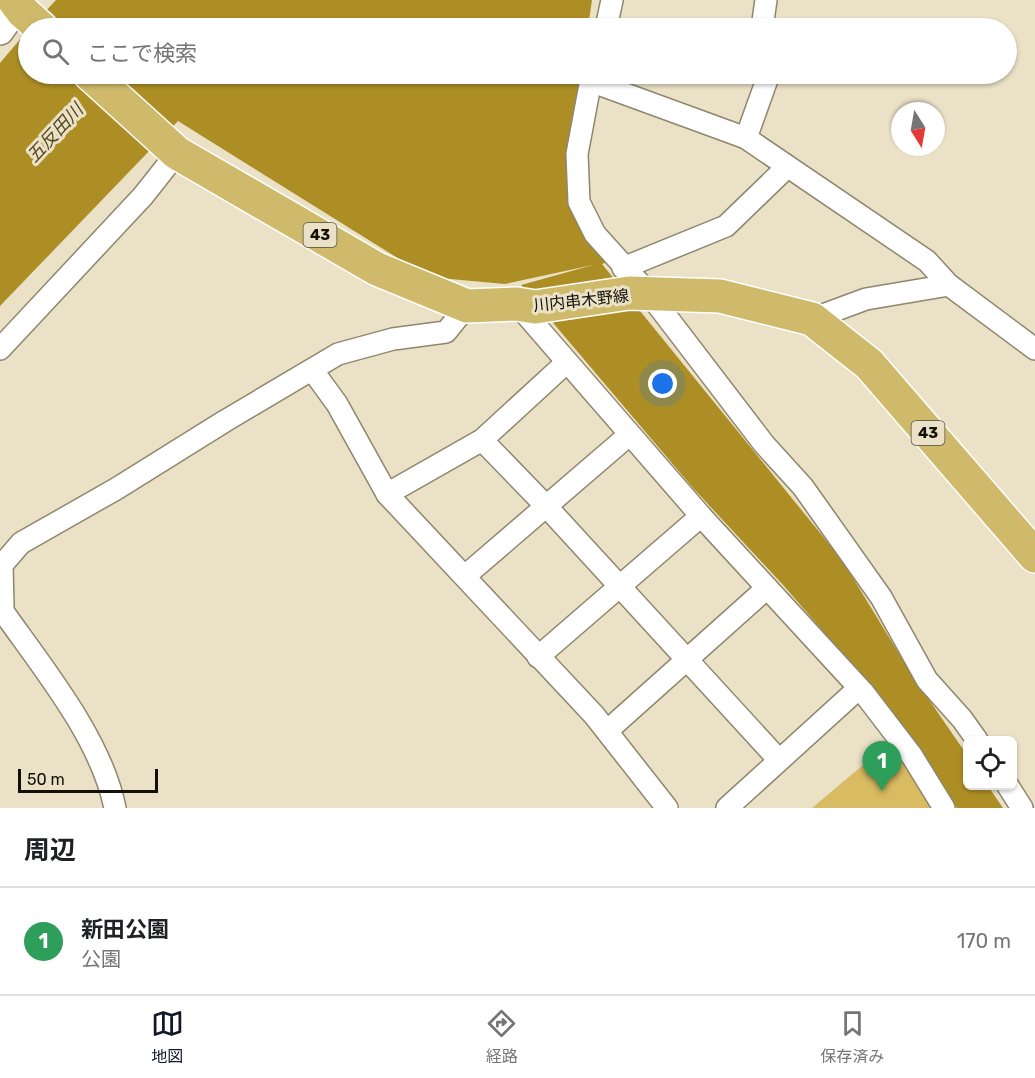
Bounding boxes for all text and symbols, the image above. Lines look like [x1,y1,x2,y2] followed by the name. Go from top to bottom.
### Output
[18,18,1017,84] search box
[39,35,72,68] icon: search
[87,40,197,67] text: ここで検索
[22,98,89,167] water label: 五反田川
[891,102,945,156] north arrow
[304,223,336,247] road number: 43
[532,286,630,315] street label: 川内串木野線
[648,369,677,398] your location
[912,421,944,445] road number: 43
[963,736,1017,790] map controls
[963,736,1017,790] button: locate
[862,742,902,791] pin: 1
[18,766,158,794] scale bar
[27,770,65,789] text: 50 m
[24,835,76,866] text: 周辺
[81,916,169,943] text: 新田公園
[39,929,48,953] text: 1
[957,929,1011,953] text: 170 m
[81,947,121,971] text: 公園
[151,1007,184,1067] tab: 地図
[485,1007,518,1067] tab: 経路
[820,1007,884,1067] tab: 保存済み

